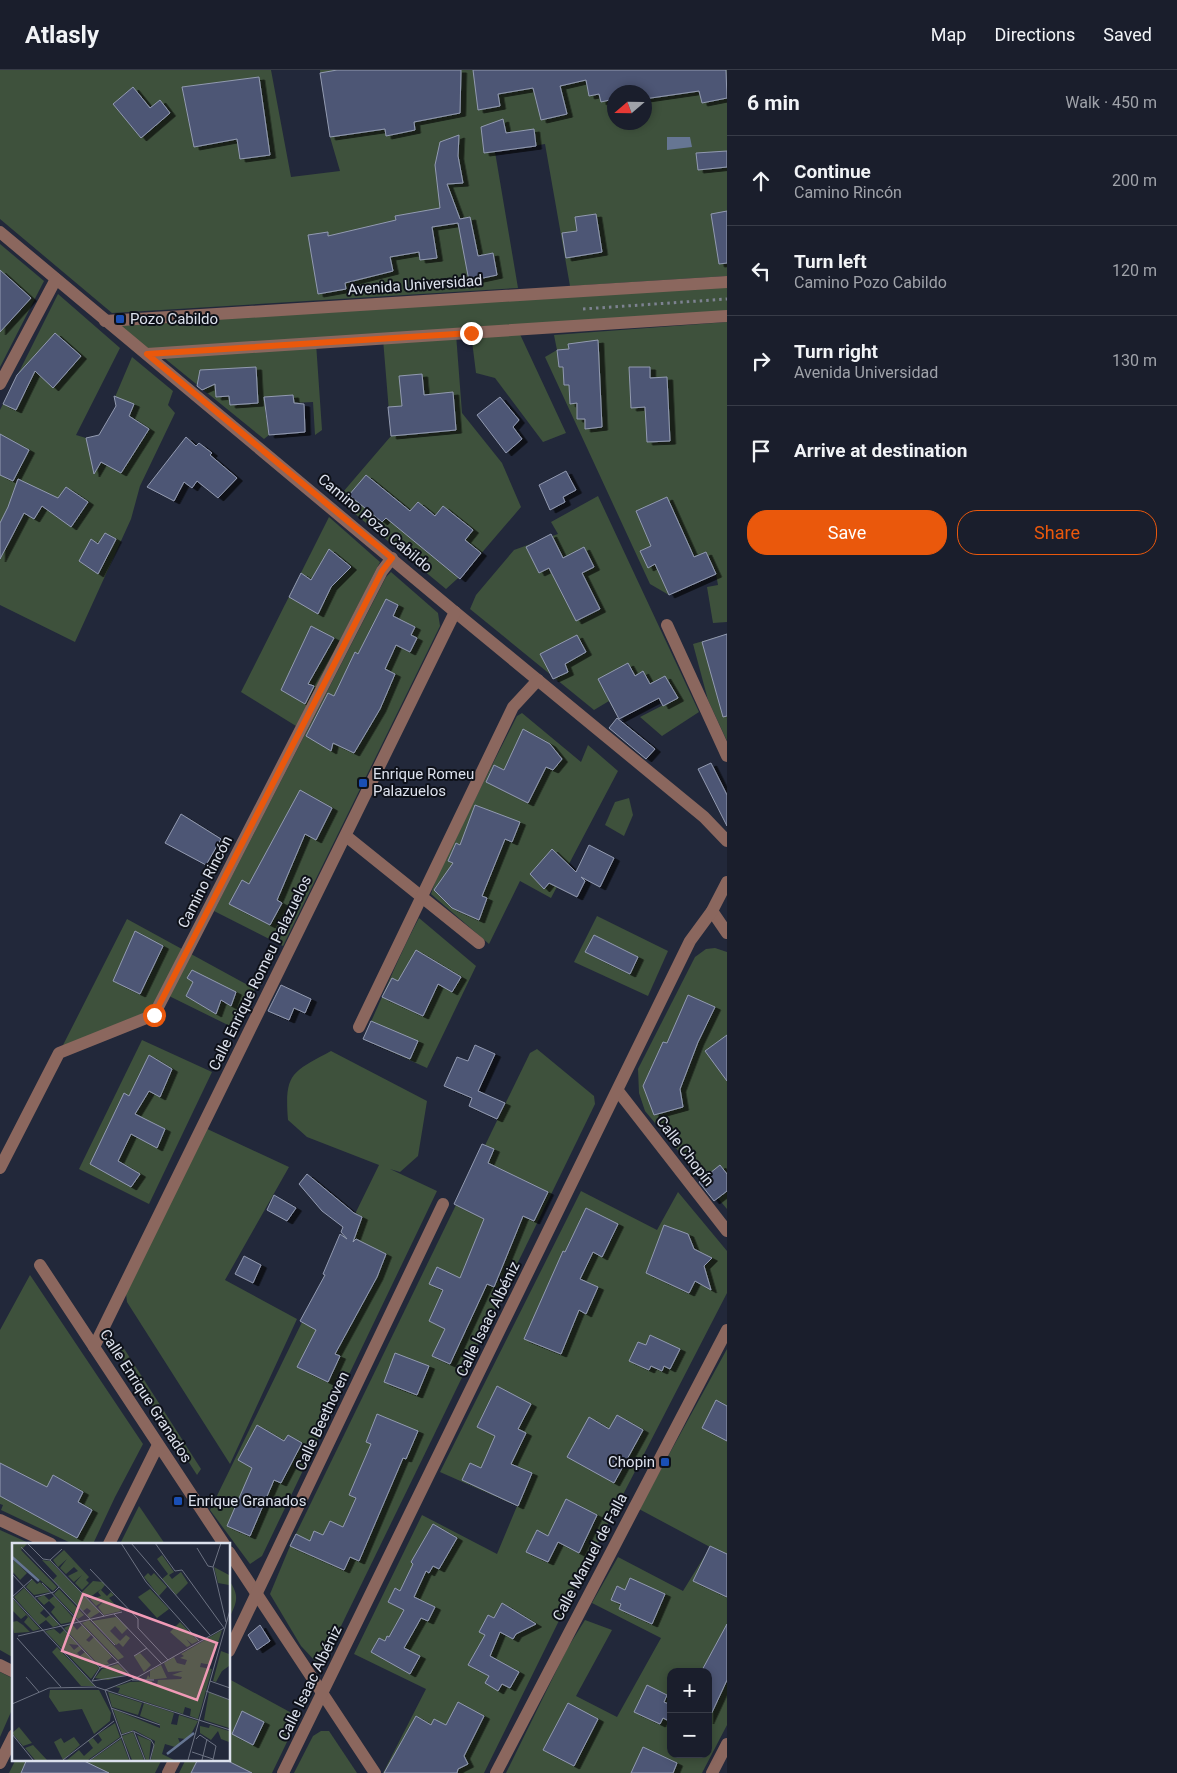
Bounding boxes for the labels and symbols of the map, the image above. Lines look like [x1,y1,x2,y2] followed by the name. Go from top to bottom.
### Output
[607,85,652,130] north arrow
[347,271,483,299] street label: Avenida Universidad
[130,310,218,328] place label: Pozo Cabildo
[114,313,126,325] marker: Pozo Cabildo
[460,322,483,345] route end
[314,470,436,576] street label: Camino Pozo Cabildo
[373,765,474,800] place label: Enrique Romeu Palazuelos
[357,777,369,789] marker: Enrique Romeu Palazuelos
[174,833,236,931] street label: Camino Rincón
[205,873,315,1073] street label: Calle Enrique Romeu Palazuelos
[143,1004,166,1027] route start
[652,1112,718,1190] street label: Calle Chopín
[452,1259,524,1379] street label: Calle Isaac Albéniz
[96,1326,196,1466] street label: Calle Enrique Granados
[291,1369,353,1473] street label: Calle Beethoven
[608,1453,655,1471] place label: Chopin
[659,1456,671,1468] marker: Chopin
[549,1490,631,1624] street label: Calle Manuel de Falla
[188,1492,306,1510] place label: Enrique Granados
[172,1495,184,1507] marker: Enrique Granados
[12,1543,230,1760] inset map
[274,1623,346,1743] street label: Calle Isaac Albéniz

